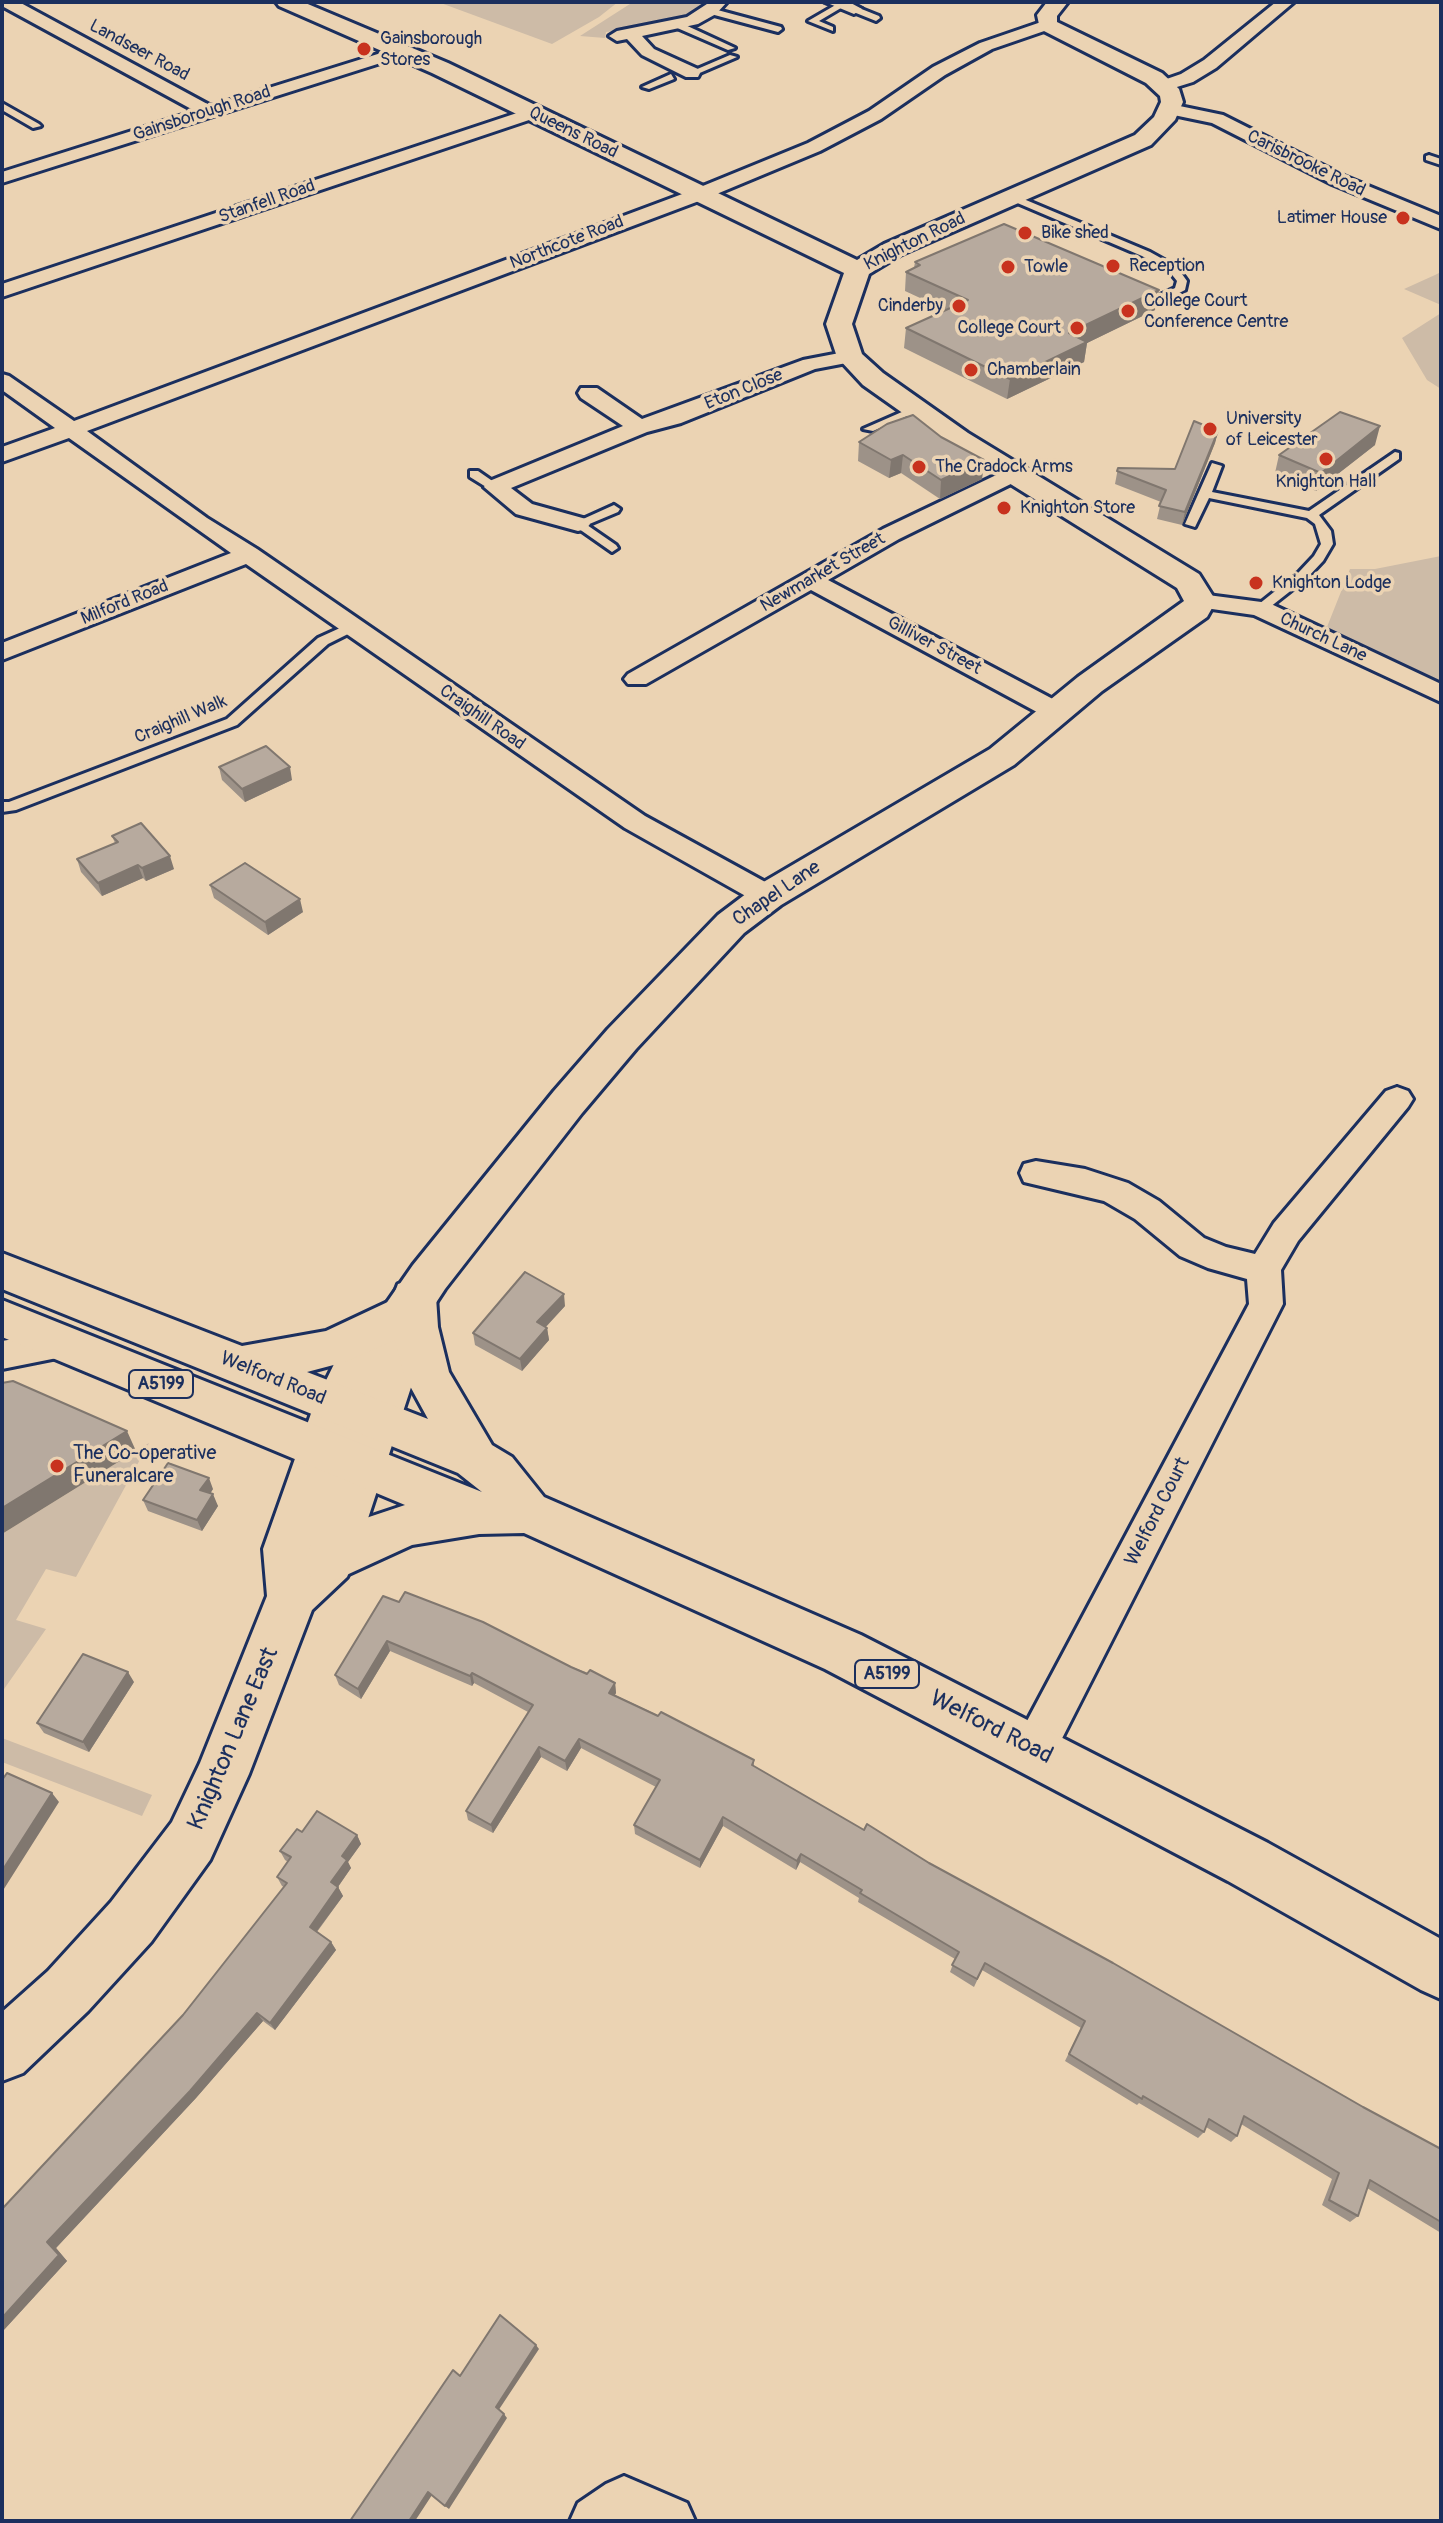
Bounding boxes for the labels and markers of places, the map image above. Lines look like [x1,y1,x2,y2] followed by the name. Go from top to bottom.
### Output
[380,28,482,70] place label: Gainsborough Stores
[355,40,373,58] marker: Gainsborough Stores
[1277,207,1387,229] place label: Latimer House
[1394,209,1412,227] marker: Latimer House
[1041,222,1109,244] place label: Bike shed
[1016,224,1034,242] marker: Bike shed
[1129,255,1205,277] place label: Reception
[1024,256,1068,278] place label: Towle
[1104,257,1122,275] marker: Reception
[999,258,1017,276] marker: Towle
[1144,290,1288,332] place label: College Court Conference Centre
[878,295,943,317] place label: Cinderby
[950,297,968,315] marker: Cinderby
[1119,302,1137,320] marker: College Court Conference Centre
[957,317,1061,339] place label: College Court
[1068,319,1086,337] marker: College Court
[987,359,1081,381] place label: Chamberlain
[962,361,980,379] marker: Chamberlain
[1226,408,1318,450] place label: University of Leicester
[1201,420,1219,438] marker: University of Leicester
[1317,450,1335,468] marker: Knighton Hall
[935,456,1073,478] place label: The Cradock Arms
[910,458,928,476] marker: The Cradock Arms
[1275,471,1377,493] place label: Knighton Hall
[1020,497,1135,519] place label: Knighton Store
[995,499,1013,517] marker: Knighton Store
[1272,572,1391,594] place label: Knighton Lodge
[1247,574,1265,592] marker: Knighton Lodge
[73,1442,216,1489] place label: The Co-operative Funeralcare
[48,1457,66,1475] marker: The Co-operative Funeralcare

